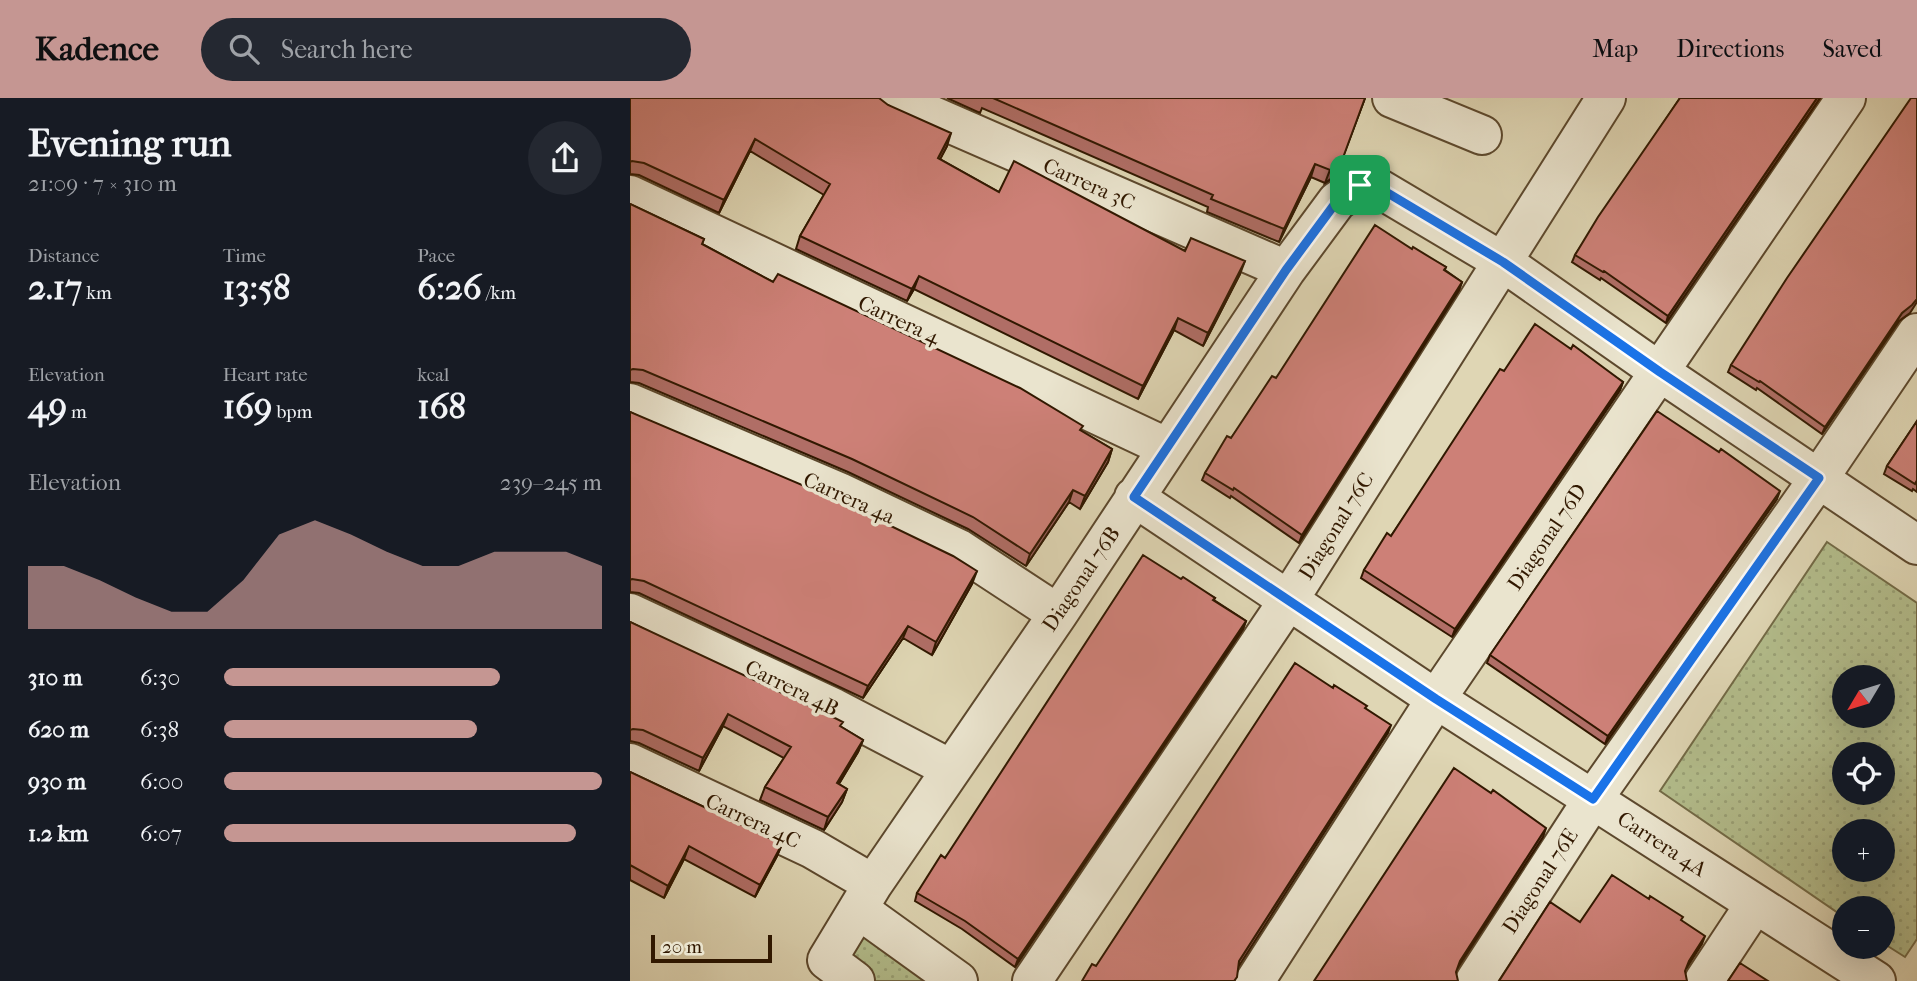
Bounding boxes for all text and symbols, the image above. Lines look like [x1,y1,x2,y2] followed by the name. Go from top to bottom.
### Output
[201,18,691,81] search box
[35,30,159,69] text: Kadence
[225,30,263,68] icon: search
[281,34,413,65] text: Search here
[1592,35,1638,63] text: Map
[1676,35,1784,63] text: Directions
[1822,35,1882,63] text: Saved
[28,121,231,166] text: Evening run
[528,121,602,195] button: share
[1039,153,1139,215] street label: Carrera 3C
[1330,155,1390,215] pin
[1341,166,1379,204] icon: arrive
[28,170,177,197] text: 21:09 · 7 × 310 m
[28,245,99,267] text: Distance
[223,245,266,267] text: Time
[417,245,455,267] text: Pace
[28,267,82,308] text: 2.17
[223,267,291,308] text: 13:58
[417,267,482,308] text: 6:26
[82,282,112,304] text: km
[482,282,516,304] text: /km
[854,291,944,350] street label: Carrera 4
[28,364,105,386] text: Elevation
[223,364,308,386] text: Heart rate
[417,364,449,386] text: kcal
[28,386,67,427] text: 49
[223,386,272,427] text: 169
[417,386,466,427] text: 168
[67,401,87,423] text: m
[272,401,312,423] text: bpm
[800,467,899,529] street label: Carrera 4a
[1294,468,1378,584] street label: Diagonal 76C
[28,469,121,496] text: Elevation
[500,469,602,496] text: 239–245 m
[1503,479,1591,595] street label: Diagonal 76D
[1037,522,1125,636] street label: Diagonal 76B
[741,655,843,721] street label: Carrera 4B
[28,664,82,691] text: 310 m
[140,664,180,691] text: 6:30
[1832,665,1895,728] north arrow
[1832,665,1895,959] map controls
[28,716,89,743] text: 620 m
[140,716,179,743] text: 6:38
[1832,742,1895,805] button: locate
[28,768,86,795] text: 930 m
[140,768,183,795] text: 6:00
[702,789,804,853] street label: Carrera 4C
[1613,806,1711,882] street label: Carrera 4A
[1832,819,1895,882] button: +
[28,820,88,847] text: 1.2 km
[140,820,182,847] text: 6:07
[1497,824,1583,938] street label: Diagonal 76E
[1832,896,1895,959] button: −
[651,932,772,964] scale bar
[662,936,702,958] text: 20 m

